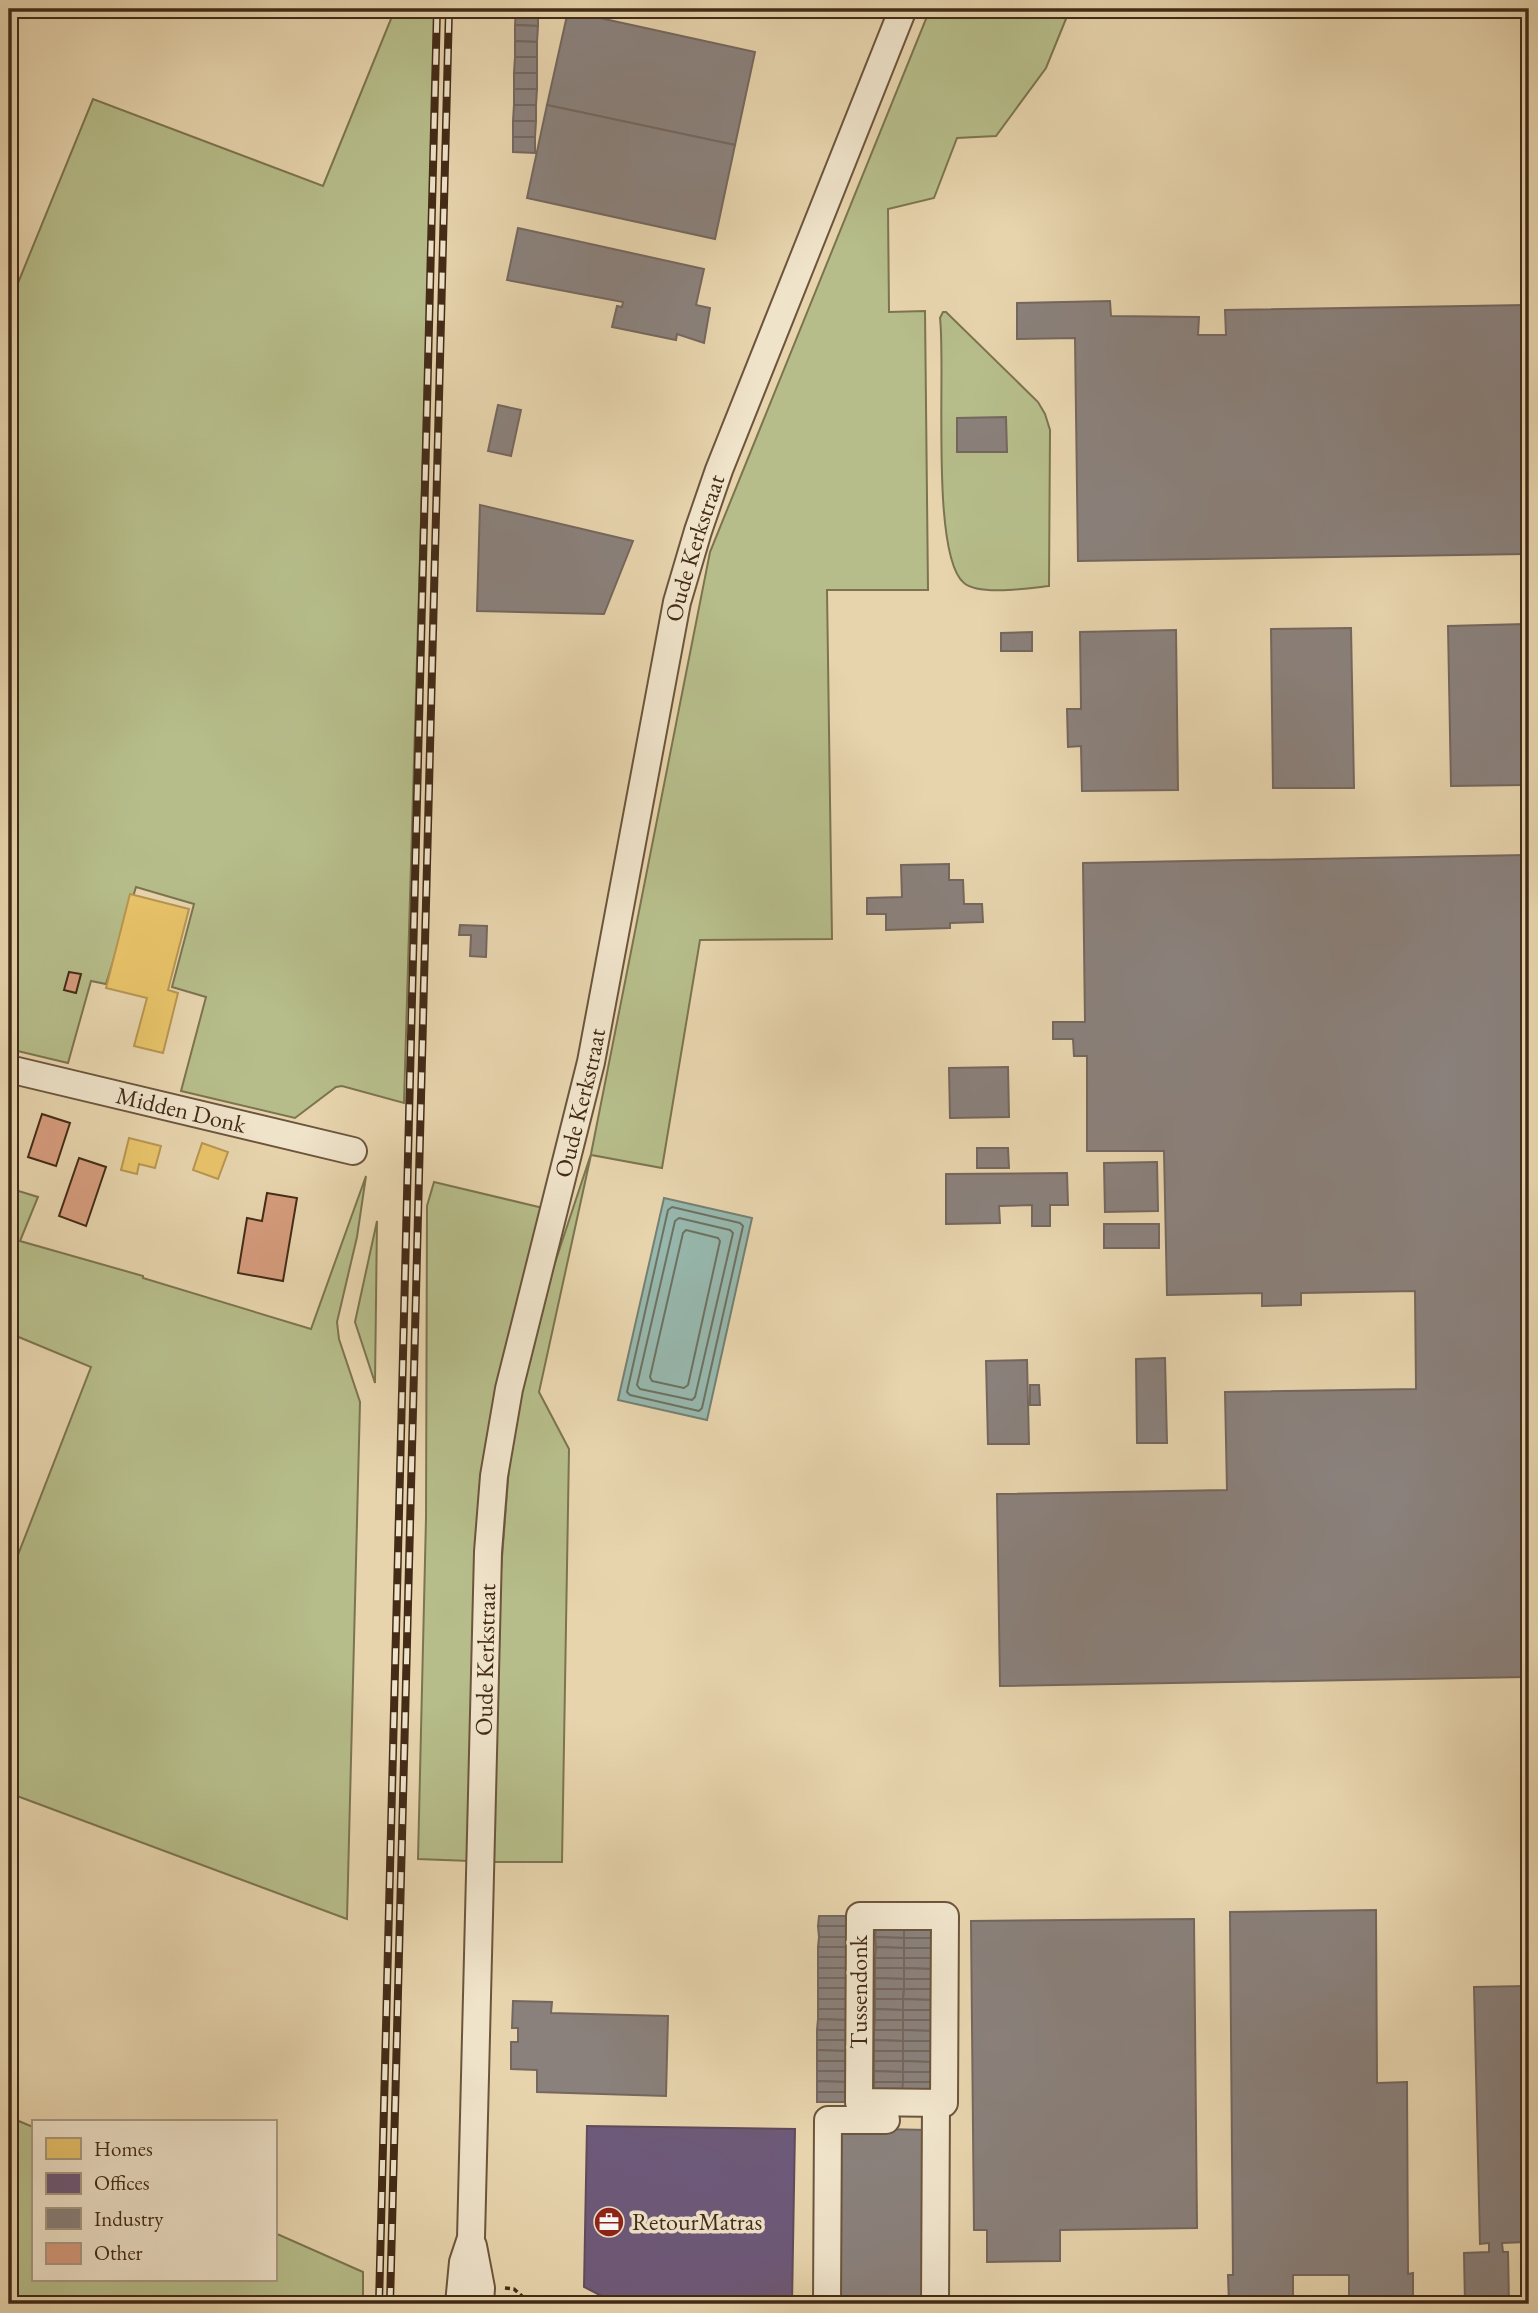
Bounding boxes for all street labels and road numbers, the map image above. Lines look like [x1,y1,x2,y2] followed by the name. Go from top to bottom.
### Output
[658,470,731,624] street label: Oude Kerkstraat
[547,1025,612,1181] street label: Oude Kerkstraat
[113,1079,250,1140] street label: Midden Donk
[467,1583,502,1736] street label: Oude Kerkstraat
[843,1934,874,2049] street label: Tussendonk

